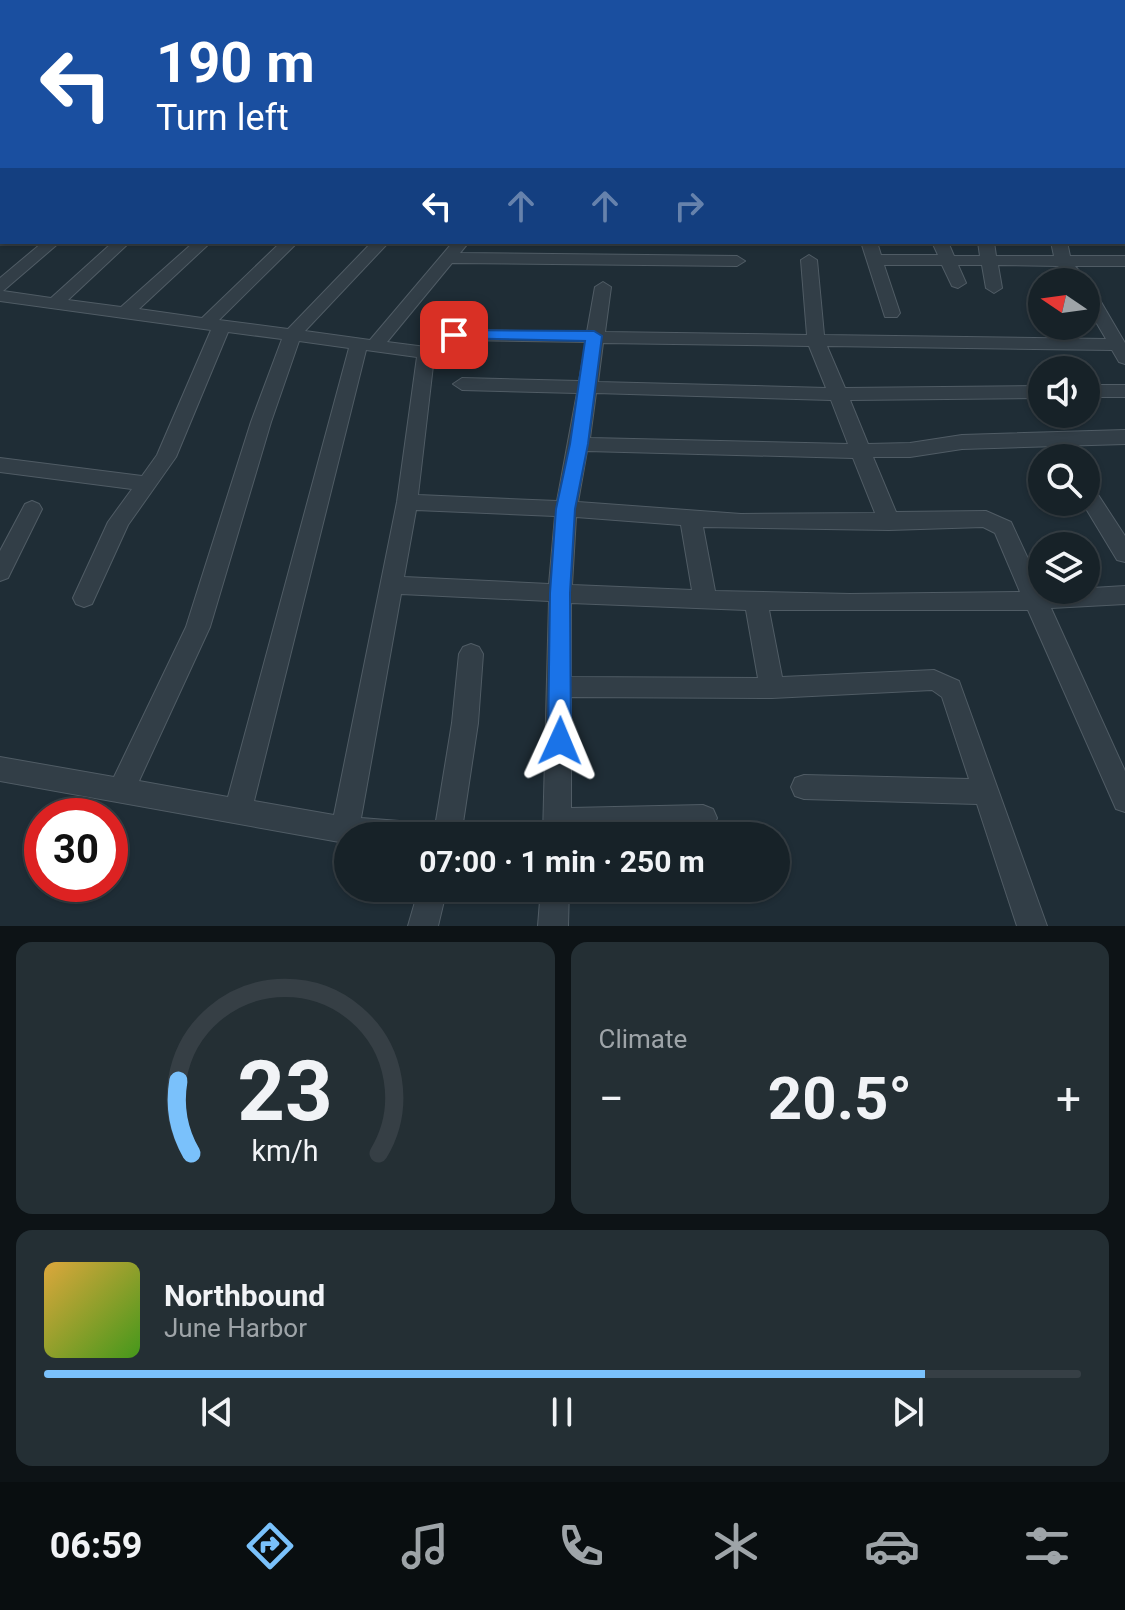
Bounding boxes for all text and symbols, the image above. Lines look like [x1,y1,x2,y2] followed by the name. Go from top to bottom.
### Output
[156,30,315,96] text: 190 m
[24,32,128,136] icon: left
[156,97,289,139] text: Turn left
[415,184,459,228] icon: left
[499,184,543,228] icon: ahead
[583,184,627,228] icon: ahead
[667,184,711,228] icon: right
[1028,268,1100,340] north arrow
[1028,268,1100,604] map controls
[420,301,488,369] pin
[432,313,476,357] icon: arrive
[1028,356,1100,428] button: sound
[1028,444,1100,516] button: search
[1028,532,1100,604] button: layers
[518,699,602,783] position arrow
[24,798,128,902] speed limit sign: 30
[419,844,705,879] text: 07:00 · 1 min · 250 m
[599,1024,687,1054] text: Climate
[238,1043,333,1140] text: 23
[768,1063,912,1134] text: 20.5°
[599,1073,624,1125] text: −
[1056,1073,1081,1125] text: +
[252,1134,319,1168] text: km/h
[164,1278,325,1313] text: Northbound
[164,1313,307,1343] text: June Harbor
[195,1390,239,1434] icon: previous
[540,1390,584,1434] icon: pause
[886,1390,930,1434] icon: next
[242,1518,298,1574] icon: directions
[397,1518,453,1574] icon: music
[553,1518,609,1574] icon: phone
[708,1518,764,1574] icon: climate
[864,1518,920,1574] icon: car
[1019,1518,1075,1574] icon: filters
[50,1525,142,1567] text: 06:59

